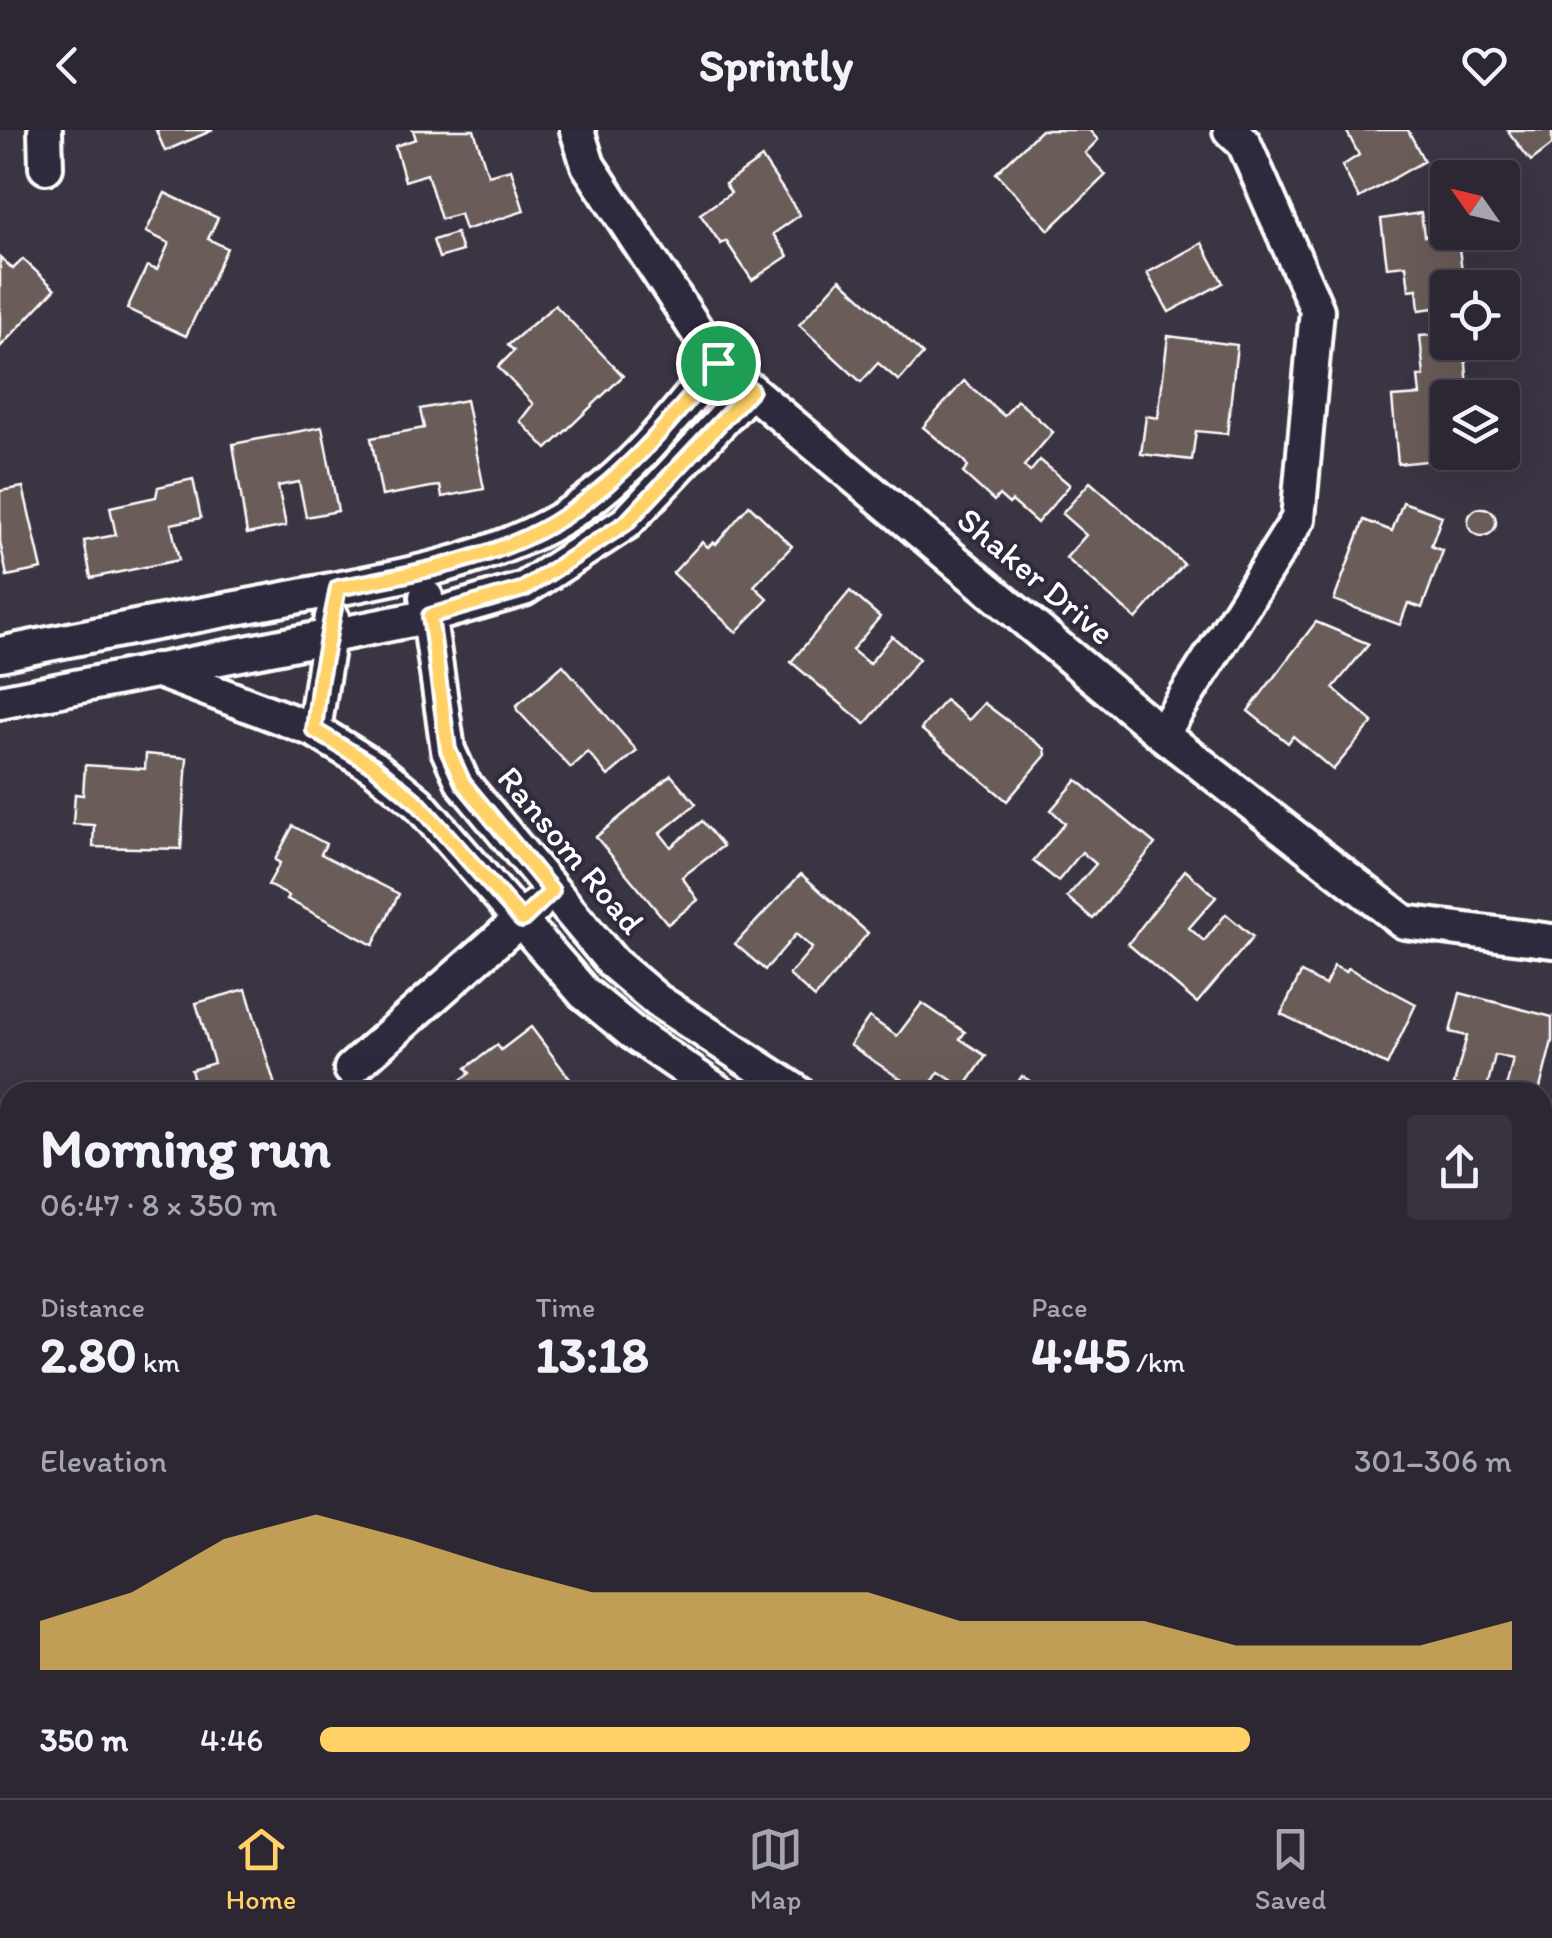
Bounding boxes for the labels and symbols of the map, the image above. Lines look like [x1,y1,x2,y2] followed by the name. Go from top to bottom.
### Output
[1430,160,1520,250] north arrow
[676,321,761,406] pin
[949,498,1123,654] street label: Shaker Drive
[489,757,653,943] street label: Ransom Road

